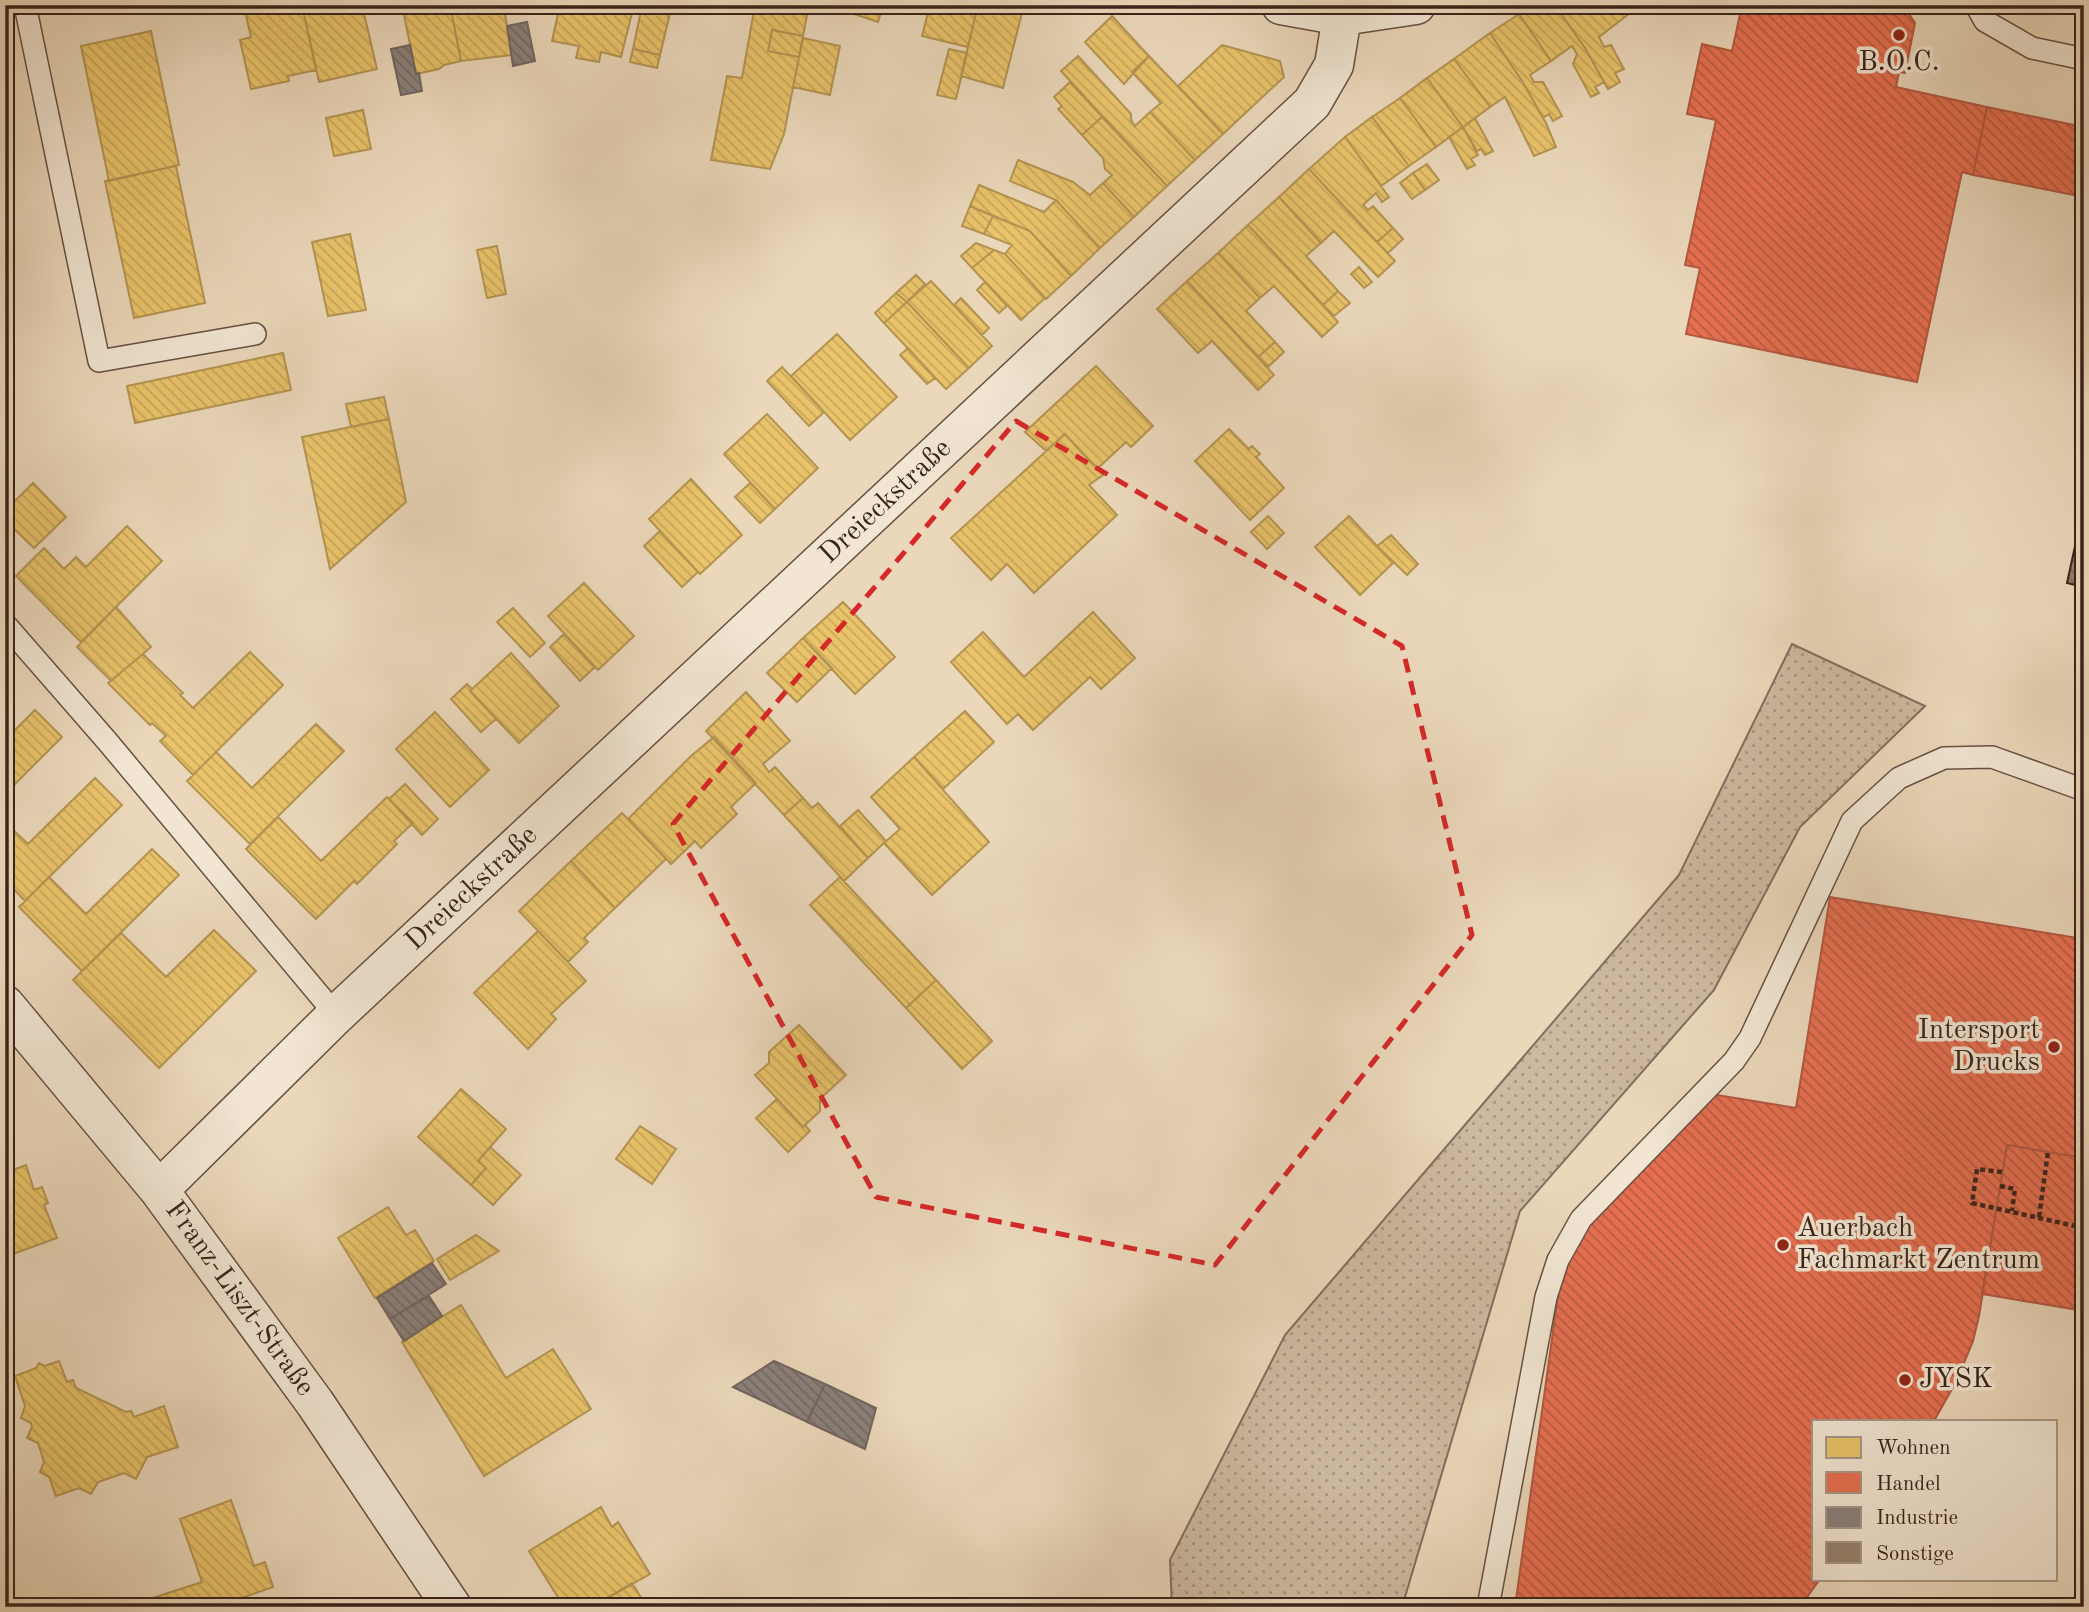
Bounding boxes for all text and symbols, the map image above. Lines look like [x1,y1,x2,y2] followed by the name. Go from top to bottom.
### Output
[1891,27,1907,43] marker: B.O.C.
[1858,49,1940,77] place label: B.O.C.
[815,434,957,570] street label: Dreieckstraße
[401,821,543,957] street label: Dreieckstraße
[1918,1017,2040,1077] place label: Intersport Drucks
[2046,1039,2062,1055] marker: Intersport Drucks
[159,1196,319,1402] street label: Franz-Liszt-Straße
[1797,1215,2040,1275] place label: Auerbach Fachmarkt Zentrum
[1775,1237,1791,1253] marker: Auerbach Fachmarkt Zentrum
[1919,1366,1993,1394] place label: JYSK
[1897,1372,1913,1388] marker: JYSK
[1812,1420,2058,1580] legend
[1876,1438,1951,1459] text: Wohnen
[1876,1474,1941,1495] text: Handel
[1876,1508,1958,1529] text: Industrie
[1876,1544,1954,1565] text: Sonstige

